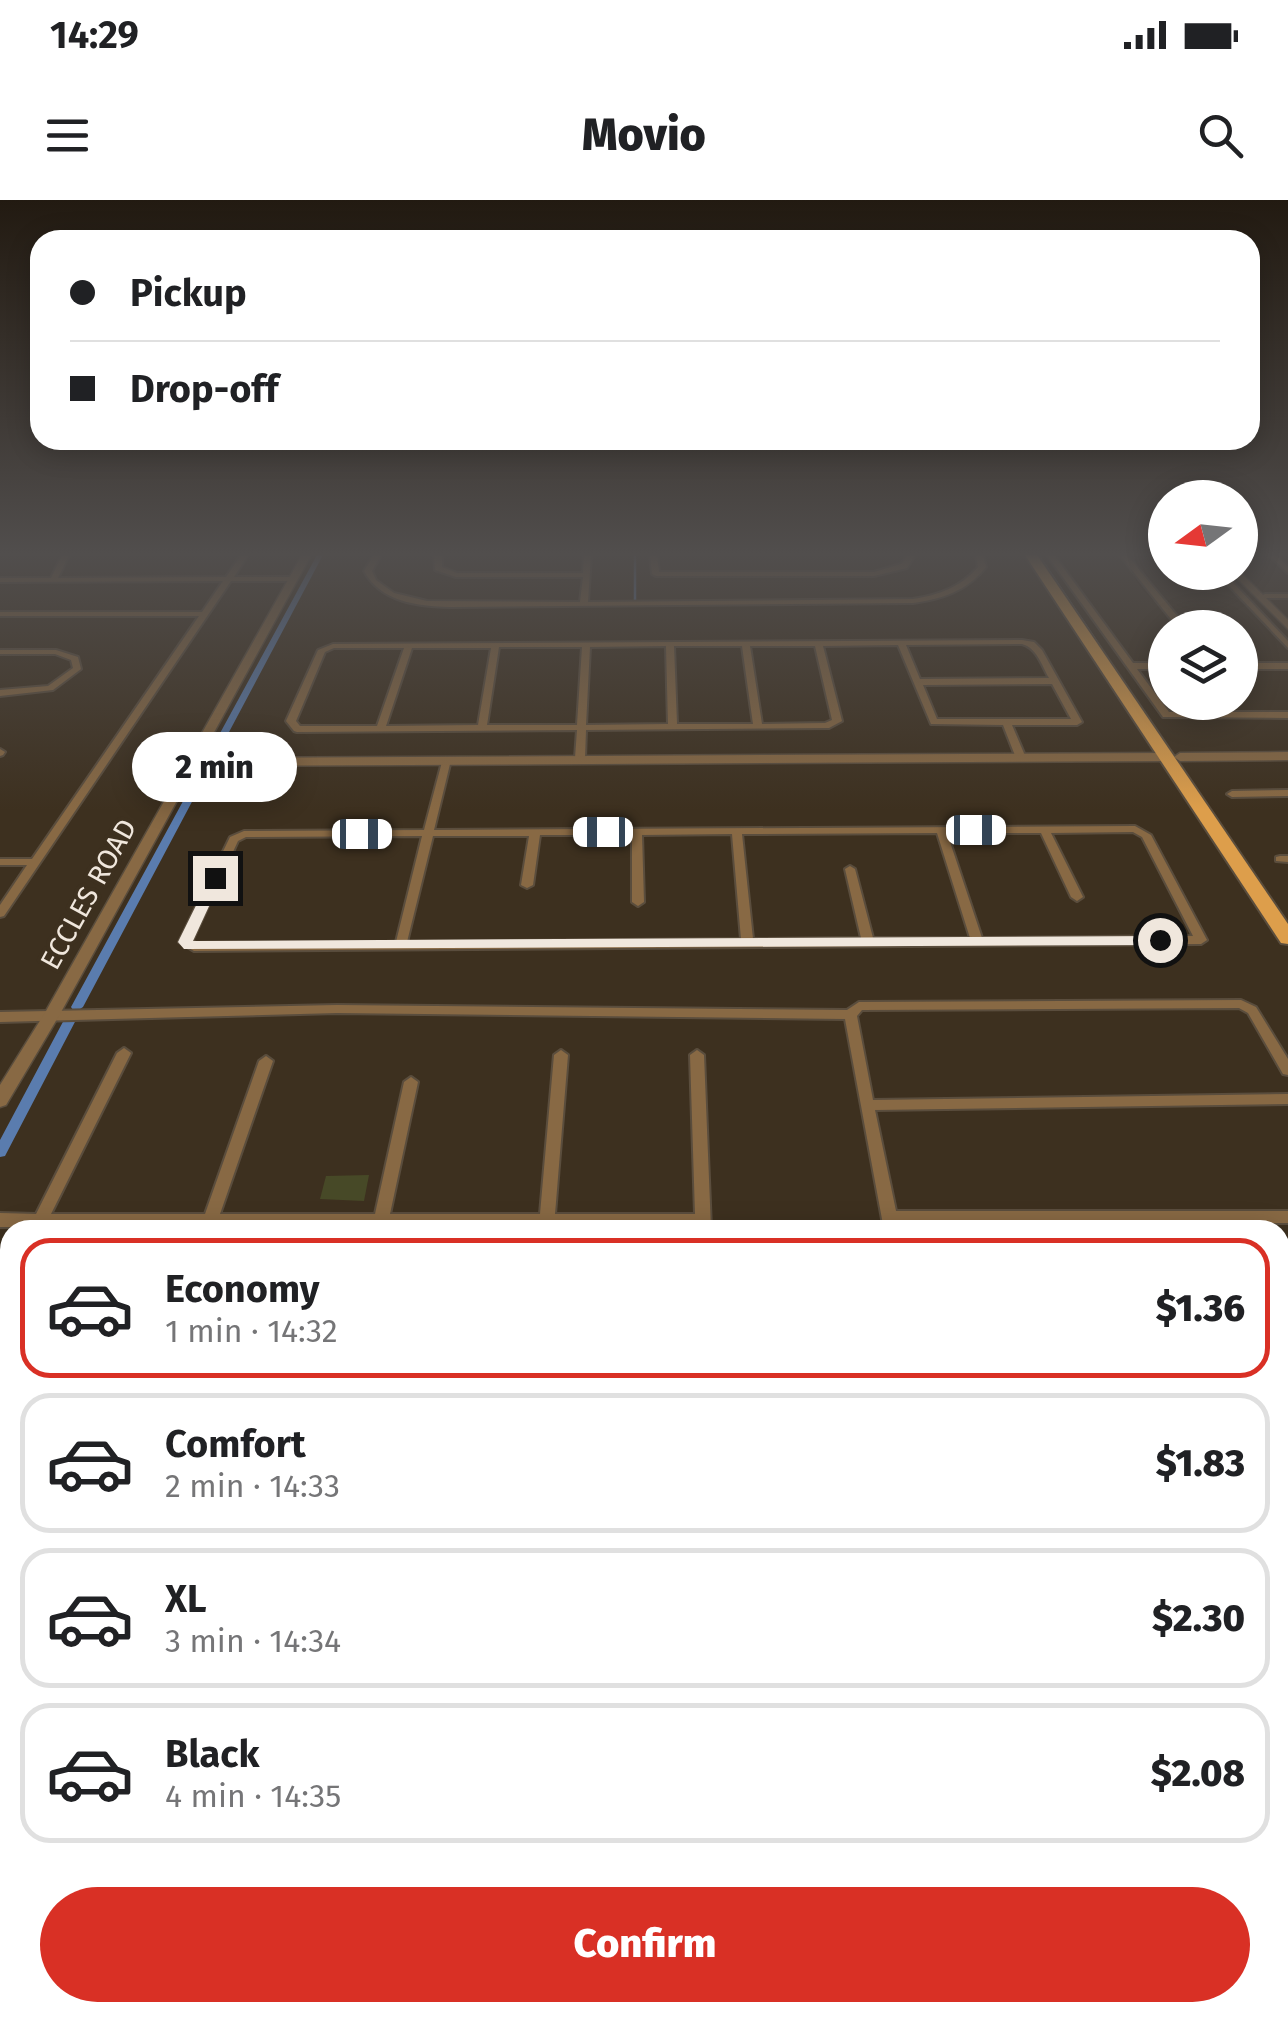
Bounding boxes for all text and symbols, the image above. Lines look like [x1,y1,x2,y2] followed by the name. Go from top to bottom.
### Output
[50,12,139,58] text: 14:29
[40,108,95,163] icon: menu
[582,108,706,162] text: Movio
[1193,108,1248,163] icon: search
[130,270,247,316] text: Pickup
[130,366,278,412] text: Drop-off
[1148,480,1258,590] north arrow
[1148,480,1258,720] map controls
[1148,610,1258,720] button: layers
[132,733,298,803] callout: 2 min
[175,748,254,786] text: 2 min
[34,813,143,975] street label: ECCLES ROAD
[946,815,1006,845] car
[573,817,633,847] car
[332,819,392,849] car
[193,856,238,901] route end
[1138,918,1183,963] route start
[45,1263,135,1353] icon: car
[165,1266,320,1312] text: Economy
[1156,1285,1245,1331] text: $1.36
[165,1312,338,1350] text: 1 min · 14:32
[45,1418,135,1508] icon: car
[165,1421,306,1467] text: Comfort
[1156,1440,1245,1486] text: $1.83
[165,1467,340,1505] text: 2 min · 14:33
[45,1573,135,1663] icon: car
[165,1576,207,1622] text: XL
[1152,1595,1245,1641] text: $2.30
[165,1622,341,1660] text: 3 min · 14:34
[45,1728,135,1818] icon: car
[165,1731,260,1777] text: Black
[1151,1750,1245,1796] text: $2.08
[165,1777,341,1815] text: 4 min · 14:35
[40,1887,1250,2002] button: Confirm

